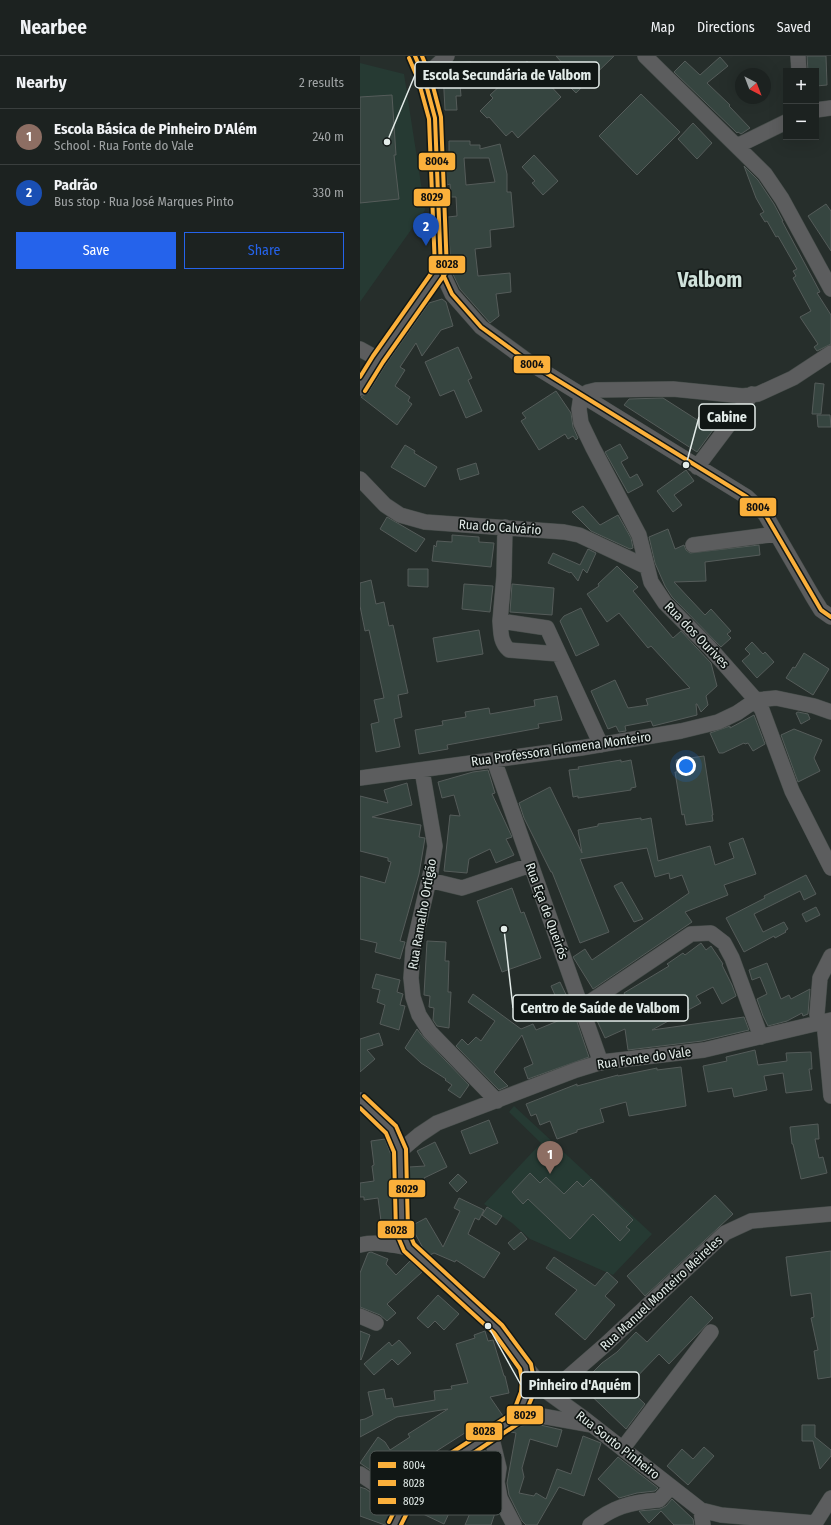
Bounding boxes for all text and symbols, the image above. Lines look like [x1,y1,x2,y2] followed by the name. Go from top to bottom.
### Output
[20,16,87,39] text: Nearbee
[651,19,675,36] text: Map
[697,19,755,36] text: Directions
[777,19,811,36] text: Saved
[415,62,599,88] callout: Escola Secundária de Valbom
[423,67,592,84] text: Escola Secundária de Valbom
[735,68,771,104] north arrow
[783,68,819,140] map controls
[783,68,819,104] button: +
[16,72,67,93] text: Nearby
[299,75,344,90] text: 2 results
[783,104,819,140] button: −
[54,120,257,138] text: Escola Básica de Pinheiro D'Além
[26,129,32,144] text: 1
[312,129,344,144] text: 240 m
[54,138,194,153] text: School · Rua Fonte do Vale
[418,152,456,171] line badge: 8004
[425,155,449,168] text: 8004
[54,176,98,194] text: Padrão
[26,185,32,200] text: 2
[312,185,344,200] text: 330 m
[413,188,451,207] line badge: 8029
[421,191,444,204] text: 8029
[54,194,234,209] text: Bus stop · Rua José Marques Pinto
[413,213,439,246] pin: 2
[16,232,176,269] button: Save
[184,232,344,269] button: Share
[428,255,466,274] line badge: 8028
[436,258,458,271] text: 8028
[677,267,742,293] district label: Valbom
[513,355,551,374] line badge: 8004
[520,358,544,371] text: 8004
[699,404,755,430] callout: Cabine
[707,409,747,426] text: Cabine
[739,497,777,517] line badge: 8004
[746,501,770,514] text: 8004
[458,517,542,537] street label: Rua do Calvário
[662,599,733,672] street label: Rua dos Ourives
[470,729,652,769] street label: Rua Professora Filomena Monteiro
[676,756,696,776] your location
[405,857,439,971] street label: Rua Ramalho Ortigão
[523,861,572,962] street label: Rua Eça de Queirós
[513,995,688,1021] callout: Centro de Saúde de Valbom
[520,1000,680,1017] text: Centro de Saúde de Valbom
[596,1044,692,1072] street label: Rua Fonte do Vale
[537,1141,563,1174] pin: 1
[388,1179,426,1198] line badge: 8029
[396,1183,419,1196] text: 8029
[377,1220,415,1239] line badge: 8028
[385,1224,407,1237] text: 8028
[597,1232,725,1353] street label: Rua Manuel Monteiro Meireles
[521,1372,639,1398] callout: Pinheiro d'Aquém
[529,1377,632,1394] text: Pinheiro d'Aquém
[506,1405,544,1425] line badge: 8029
[573,1408,663,1482] street label: Rua Souto Pinheiro
[514,1409,537,1422] text: 8029
[465,1422,503,1441] line badge: 8028
[473,1425,495,1438] text: 8028
[370,1451,502,1515] legend
[403,1459,426,1472] text: 8004
[403,1477,425,1490] text: 8028
[403,1495,424,1508] text: 8029

